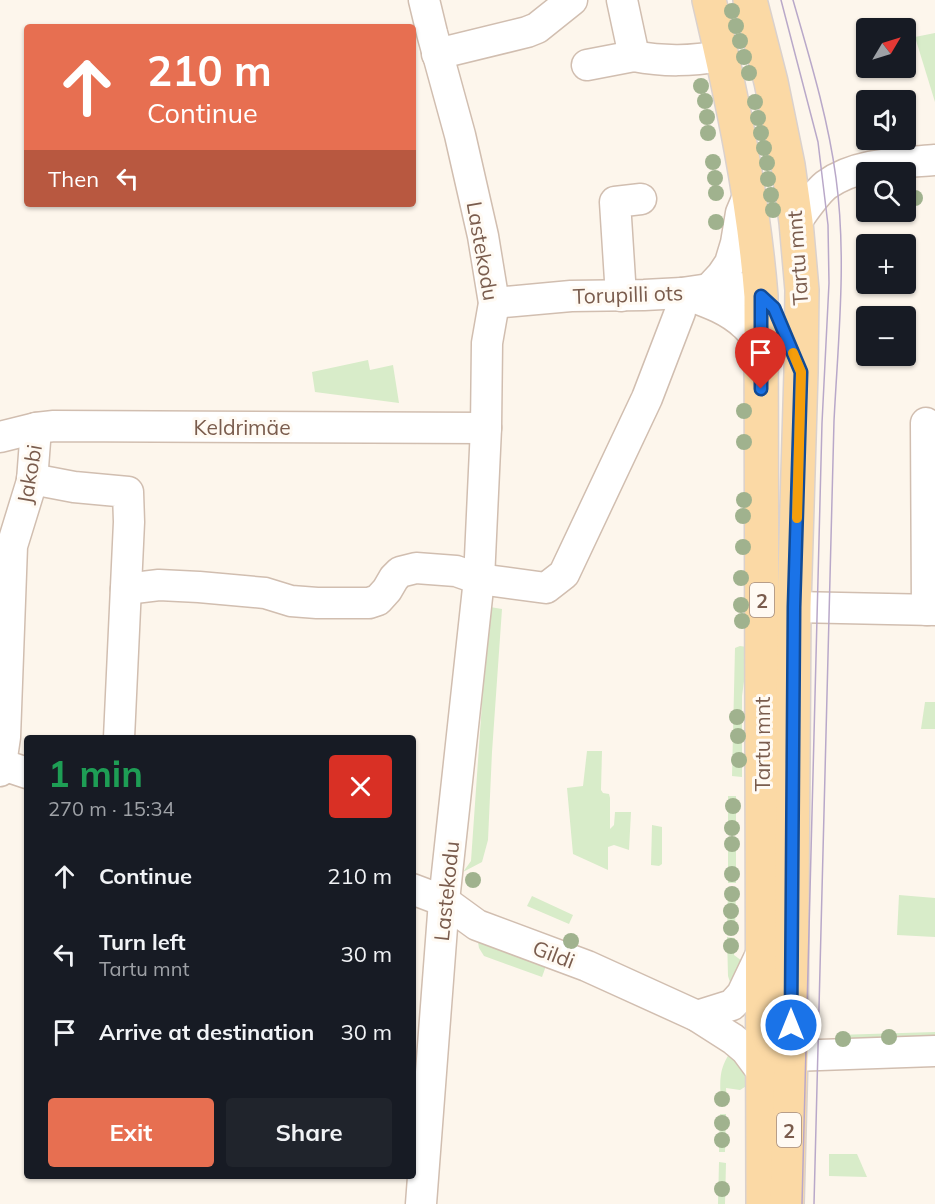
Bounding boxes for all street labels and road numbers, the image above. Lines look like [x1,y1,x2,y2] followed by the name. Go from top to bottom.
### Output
[461,199,505,303] street label: Lastekodu
[781,210,813,306] street label: Tartu mnt
[572,279,684,309] street label: Torupilli ots
[193,414,291,440] street label: Keldrimäe
[11,442,47,506] street label: Jakobi
[750,583,774,617] road number: 2
[749,697,775,791] street label: Tartu mnt
[428,840,464,942] street label: Lastekodu
[529,934,579,974] street label: Gildi
[777,1113,801,1147] road number: 2

